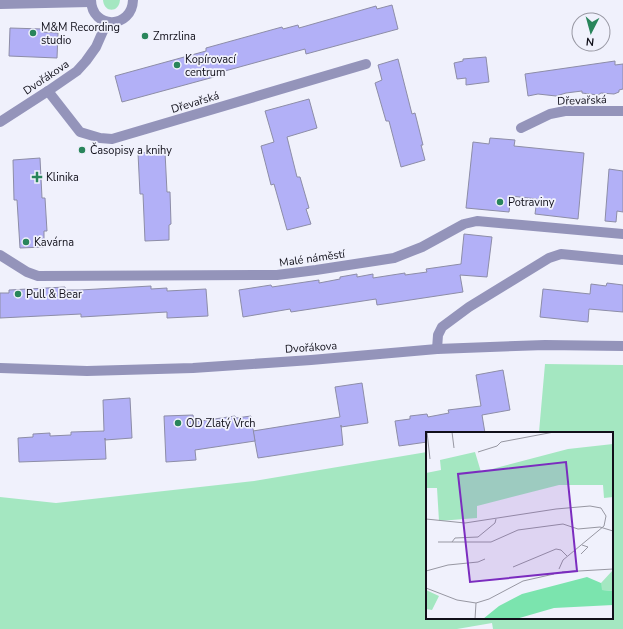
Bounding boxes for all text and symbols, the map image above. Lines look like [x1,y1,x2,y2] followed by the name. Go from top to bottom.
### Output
[571,12,611,52] north arrow
[41,20,120,48] place label: M&M Recording studio
[28,28,38,38] marker: M&M Recording studio
[153,29,196,44] place label: Zmrzlina
[140,31,150,41] marker: Zmrzlina
[585,34,595,49] text: N
[185,52,237,80] place label: Kopírovací centrum
[20,56,72,98] street label: Dvořákova
[172,60,182,70] marker: Kopírovací centrum
[169,88,221,117] street label: Dřevařská
[557,92,607,109] street label: Dřevařská
[90,142,172,158] place label: Časopisy a knihy
[77,145,87,155] marker: Časopisy a knihy
[46,170,79,185] place label: Klinika
[31,171,43,183] marker: Klinika
[508,195,555,210] place label: Potraviny
[495,197,505,207] marker: Potraviny
[34,235,74,250] place label: Kavárna
[21,237,31,247] marker: Kavárna
[278,246,347,271] street label: Malé náměstí
[26,287,82,302] place label: Pull & Bear
[13,289,23,299] marker: Pull & Bear
[284,338,338,357] street label: Dvořákova
[186,416,256,431] place label: OD Zlatý Vrch
[173,418,183,428] marker: OD Zlatý Vrch
[426,432,613,619] inset map

